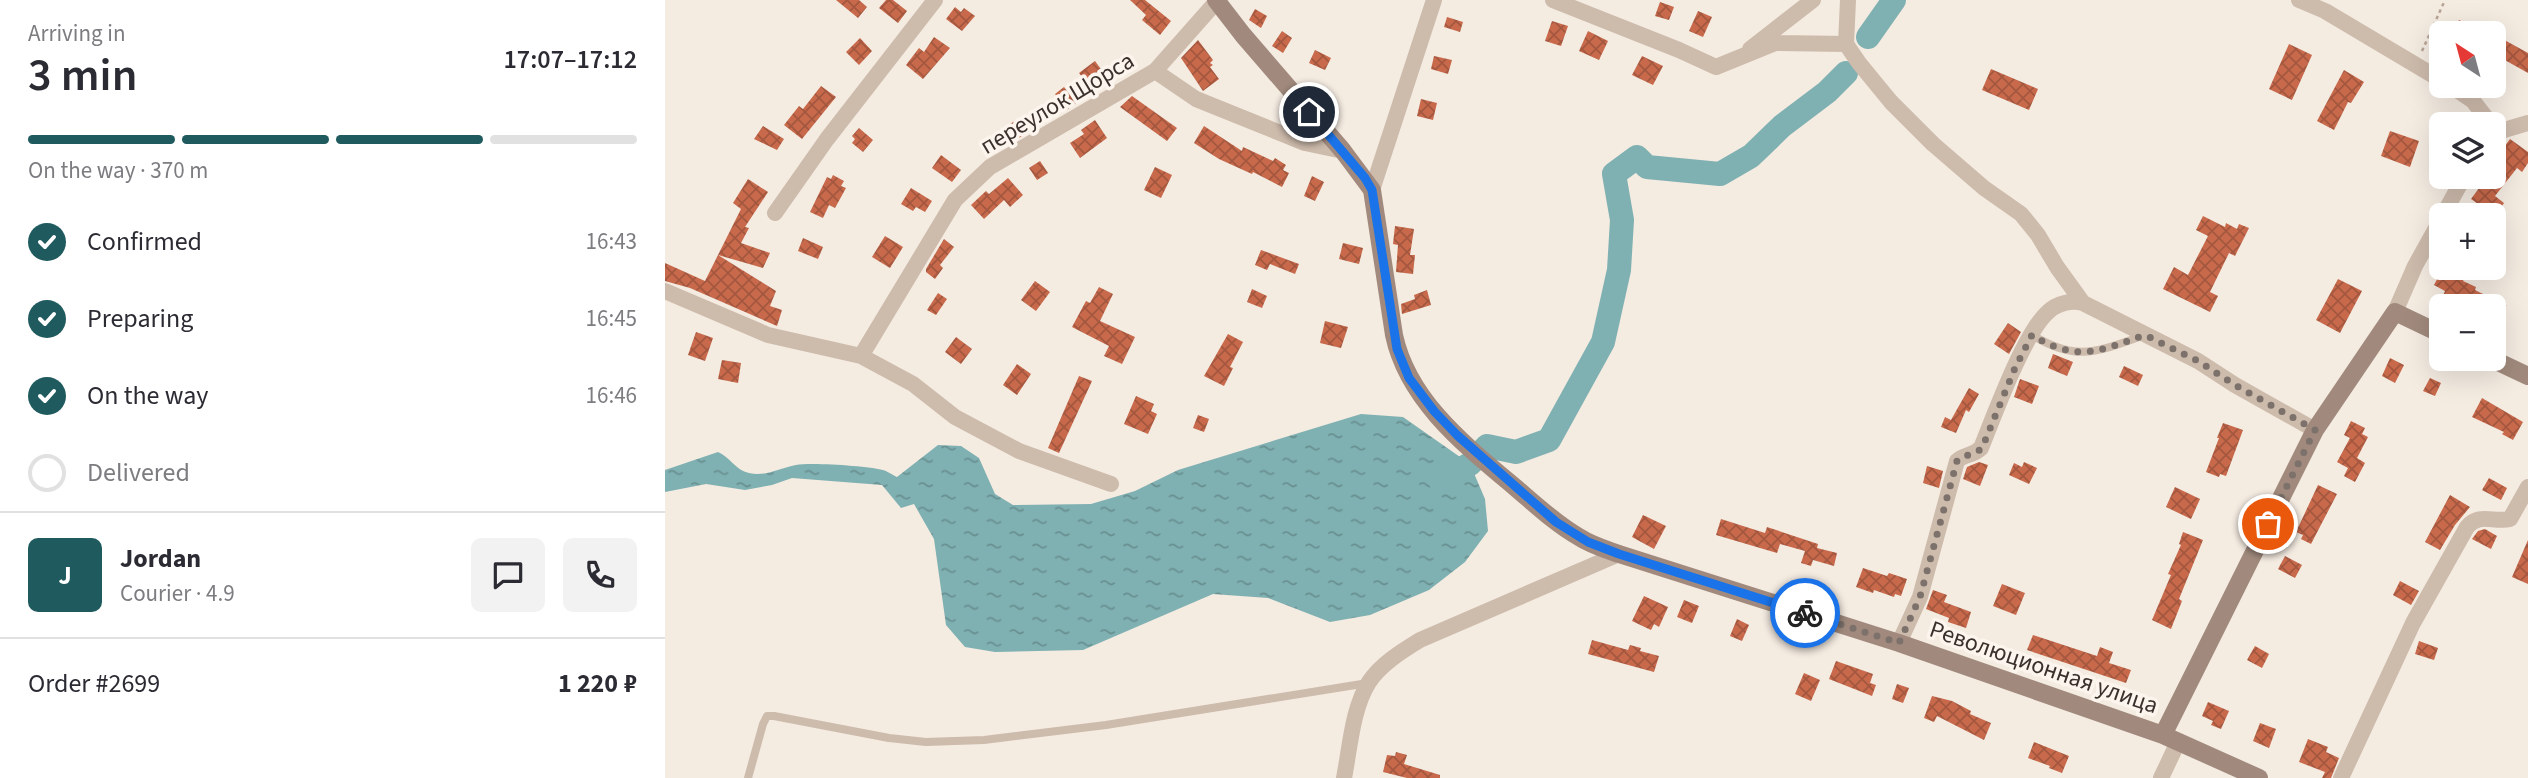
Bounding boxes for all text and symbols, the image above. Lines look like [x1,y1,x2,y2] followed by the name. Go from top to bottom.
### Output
[28,17,126,50] text: Arriving in
[2429,21,2506,98] north arrow
[2429,21,2506,371] map controls
[504,41,637,78] text: 17:07–17:12
[28,43,137,108] text: 3 min
[973,44,1141,163] street label: переулок Щорса
[1279,82,1339,142] pin
[1290,93,1328,131] icon: home
[2429,112,2506,189] button: layers
[28,154,208,187] text: On the way · 370 m
[2429,203,2506,280] button: +
[28,223,66,261] icon: check
[87,223,202,260] text: Confirmed
[586,225,637,258] text: 16:43
[2429,294,2506,371] button: −
[28,300,66,338] icon: check
[87,300,193,337] text: Preparing
[586,302,637,335] text: 16:45
[28,377,66,415] icon: check
[87,377,208,414] text: On the way
[586,379,637,412] text: 16:46
[87,454,190,491] text: Delivered
[2238,494,2298,554] pin
[2249,505,2287,543] icon: bag
[471,538,545,612] button: chat
[563,538,637,612] button: phone
[120,540,201,577] text: Jordan
[58,557,72,594] text: J
[120,577,235,610] text: Courier · 4.9
[1770,578,1840,648] courier
[1786,594,1824,632] icon: bike
[1925,612,2163,723] street label: Революционная улица
[28,665,160,702] text: Order #2699
[558,665,637,702] text: 1 220 ₽

